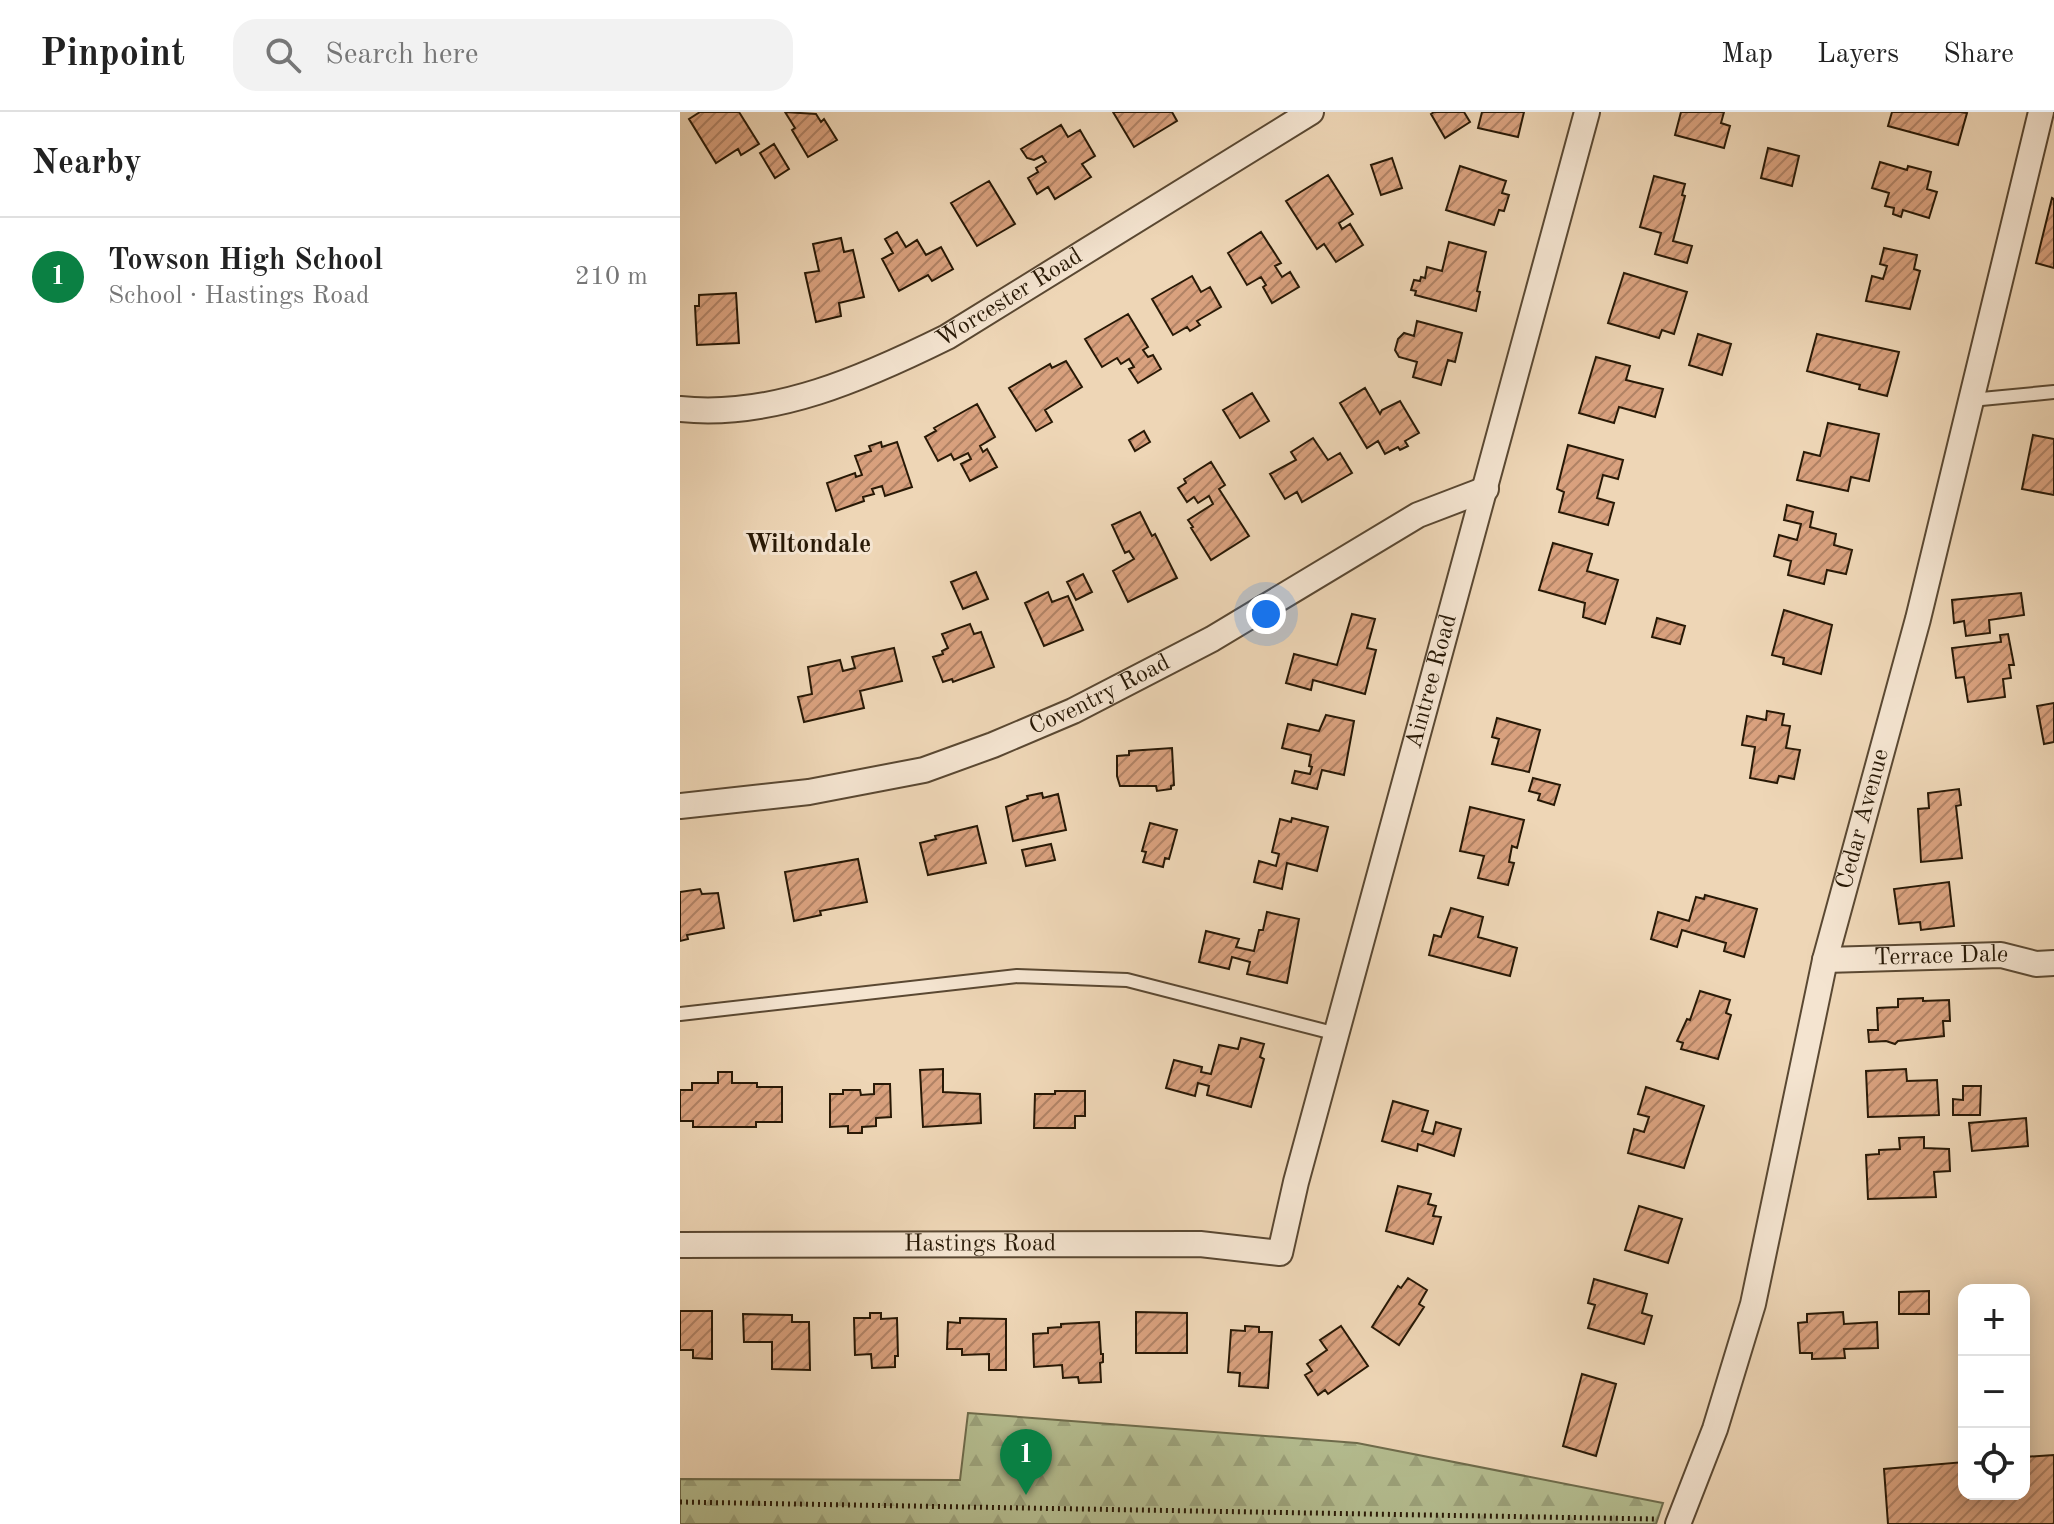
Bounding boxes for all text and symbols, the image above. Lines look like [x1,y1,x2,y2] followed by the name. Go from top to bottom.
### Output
[233,19,793,91] search box
[261,33,305,77] icon: search
[40,36,185,74] text: Pinpoint
[325,40,479,70] text: Search here
[1721,41,1773,69] text: Map
[1817,41,1899,69] text: Layers
[1943,41,2014,69] text: Share
[32,147,142,181] text: Nearby
[933,244,1087,352] street label: Worcester Road
[108,246,383,276] text: Towson High School
[50,264,66,290] text: 1
[575,264,648,290] text: 210 m
[108,283,370,309] text: School · Hastings Road
[745,532,871,558] district label: Wiltondale
[1246,594,1286,634] your location
[1402,612,1462,751] street label: Aintree Road
[1026,651,1174,740] street label: Coventry Road
[1833,746,1894,892] street label: Cedar Avenue
[1873,942,2011,971] street label: Terrace Dale
[904,1232,1056,1257] street label: Hastings Road
[1958,1284,2030,1500] map controls
[1958,1284,2030,1356] button: +
[1958,1356,2030,1428] button: −
[1958,1428,2030,1500] button: locate
[1000,1429,1052,1495] pin: 1

